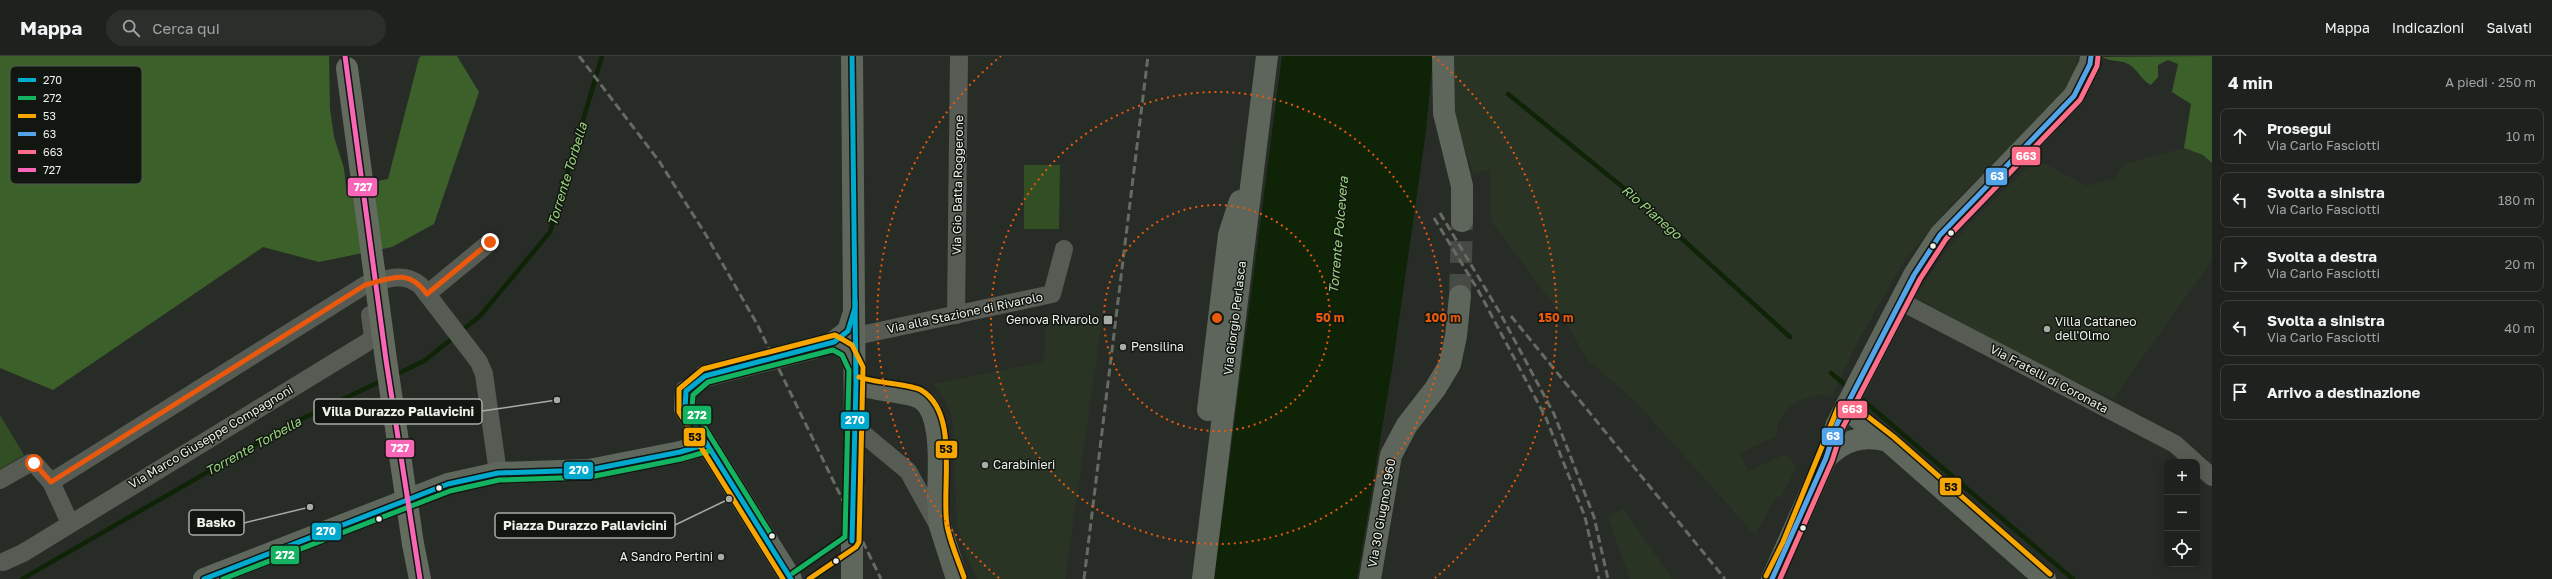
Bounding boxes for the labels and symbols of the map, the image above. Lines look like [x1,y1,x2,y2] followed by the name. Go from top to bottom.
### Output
[10,66,142,184] legend
[43,73,62,86] text: 270
[43,91,62,104] text: 272
[43,109,56,122] text: 53
[949,115,966,255] street label: Via Gio Batta Roggerone
[544,120,590,228] water label: Torrente Torbella
[43,127,56,140] text: 63
[43,145,63,158] text: 663
[2011,146,2041,166] line badge: 663
[2016,149,2037,162] text: 663
[43,163,61,176] text: 727
[1985,167,2008,186] line badge: 63
[1990,169,2004,182] text: 63
[1325,175,1351,294] water label: Torrente Polcevera
[347,177,378,197] line badge: 727
[354,180,372,193] text: 727
[1619,182,1686,243] water label: Rio Pianego
[1946,228,1956,238] unlabelled marker
[481,233,499,251] route end
[1928,241,1938,251] unlabelled marker
[1220,260,1249,376] street label: Via Giorgio Perlasca
[886,289,1044,336] street label: Via alla Stazione di Rivarolo
[1316,310,1344,325] text: 50 m
[1425,310,1461,325] text: 100 m
[1539,310,1573,325] text: 150 m
[1210,311,1224,325] centre of rings
[1006,312,1099,327] place label: Genova Rivarolo
[1102,314,1114,326] marker: Genova Rivarolo
[2055,314,2136,343] place label: Villa Cattaneo dell'Olmo
[2042,324,2052,334] marker: Villa Cattaneo dell'Olmo
[1131,339,1184,354] place label: Pensilina
[1988,341,2111,416] street label: Via Fratelli di Coronata
[1118,342,1128,352] marker: Pensilina
[126,381,296,492] street label: Via Marco Giuseppe Compagnoni
[314,399,482,424] callout: Villa Durazzo Pallavicini
[1837,400,1868,419] line badge: 663
[1842,402,1863,415] text: 663
[322,403,474,419] text: Villa Durazzo Pallavicini
[682,405,712,425] line badge: 272
[687,408,707,421] text: 272
[840,411,870,430] line badge: 270
[202,413,304,479] water label: Torrente Torbella
[845,413,865,426] text: 270
[683,427,706,447] line badge: 53
[1821,427,1844,446] line badge: 63
[1826,429,1840,442] text: 63
[688,430,702,443] text: 53
[385,439,415,458] line badge: 727
[935,440,958,459] line badge: 53
[391,441,409,454] text: 727
[939,442,953,455] text: 53
[25,454,43,472] route start
[993,457,1055,472] place label: Carabinieri
[1365,457,1398,568] street label: Via 30 Giugno 1960
[980,460,990,470] marker: Carabinieri
[563,461,594,480] line badge: 270
[569,463,589,476] text: 270
[1939,477,1962,496] line badge: 53
[1944,480,1958,493] text: 53
[434,483,444,493] unlabelled marker
[189,510,244,535] callout: Basko
[495,513,675,538] callout: Piazza Durazzo Pallavicini
[196,514,236,530] text: Basko
[374,514,384,524] unlabelled marker
[503,517,667,533] text: Piazza Durazzo Pallavicini
[311,522,342,541] line badge: 270
[1798,523,1808,533] unlabelled marker
[316,524,336,537] text: 270
[767,531,777,541] unlabelled marker
[270,545,300,565] line badge: 272
[275,548,295,561] text: 272
[620,549,713,564] place label: A Sandro Pertini
[716,552,726,562] marker: A Sandro Pertini
[831,556,841,566] unlabelled marker

